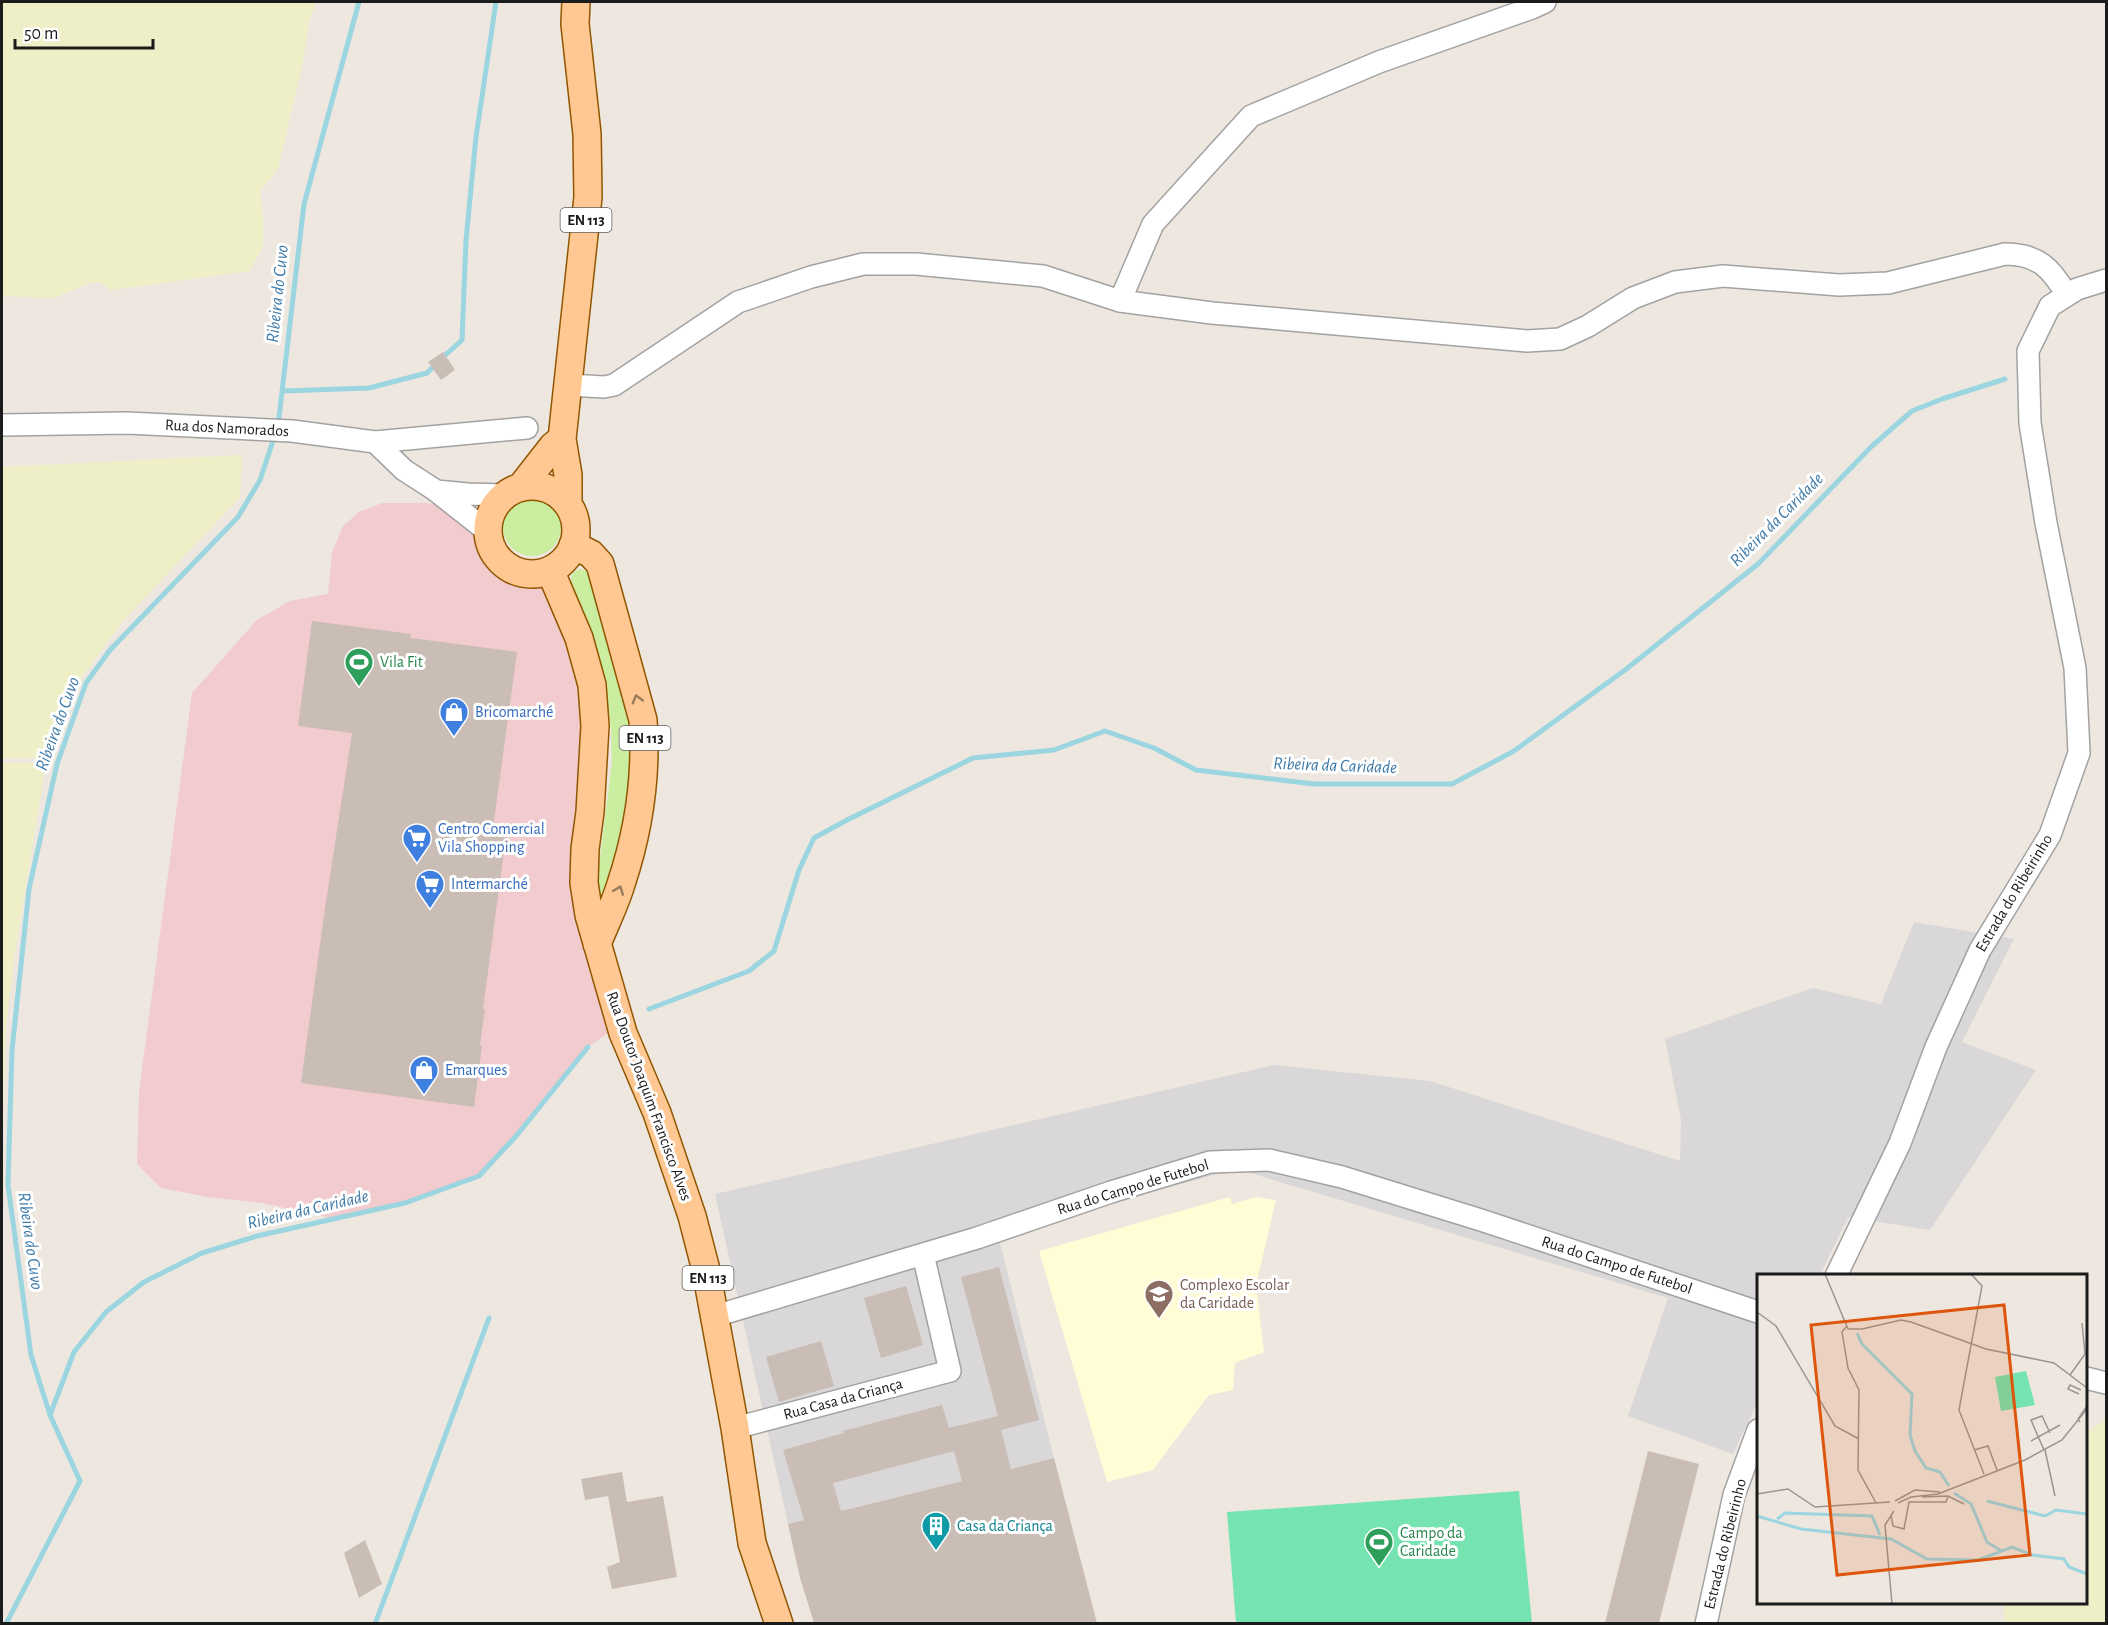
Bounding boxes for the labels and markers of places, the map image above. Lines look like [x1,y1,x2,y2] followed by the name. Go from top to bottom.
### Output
[343,646,375,688] sports icon: Vila Fit
[380,654,423,670] place label: Vila Fit
[438,696,470,738] shop icon: Bricomarché
[475,704,553,720] place label: Bricomarché
[438,821,545,855] place label: Centro Comercial Vila Shopping
[401,822,433,864] supermarket icon: Centro Comercial Vila Shopping
[414,868,446,910] supermarket icon: Intermarché
[451,876,528,892] place label: Intermarché
[408,1054,440,1096] shop icon: Emarques
[445,1062,507,1078] place label: Emarques
[1180,1277,1290,1311] place label: Complexo Escolar da Caridade
[1143,1278,1175,1320] school or university icon: Complexo Escolar da Caridade
[920,1510,952,1552] building icon: Casa da Criança
[957,1518,1053,1534] place label: Casa da Criança
[1400,1525,1463,1559] place label: Campo da Caridade
[1363,1526,1395,1568] sports icon: Campo da Caridade

